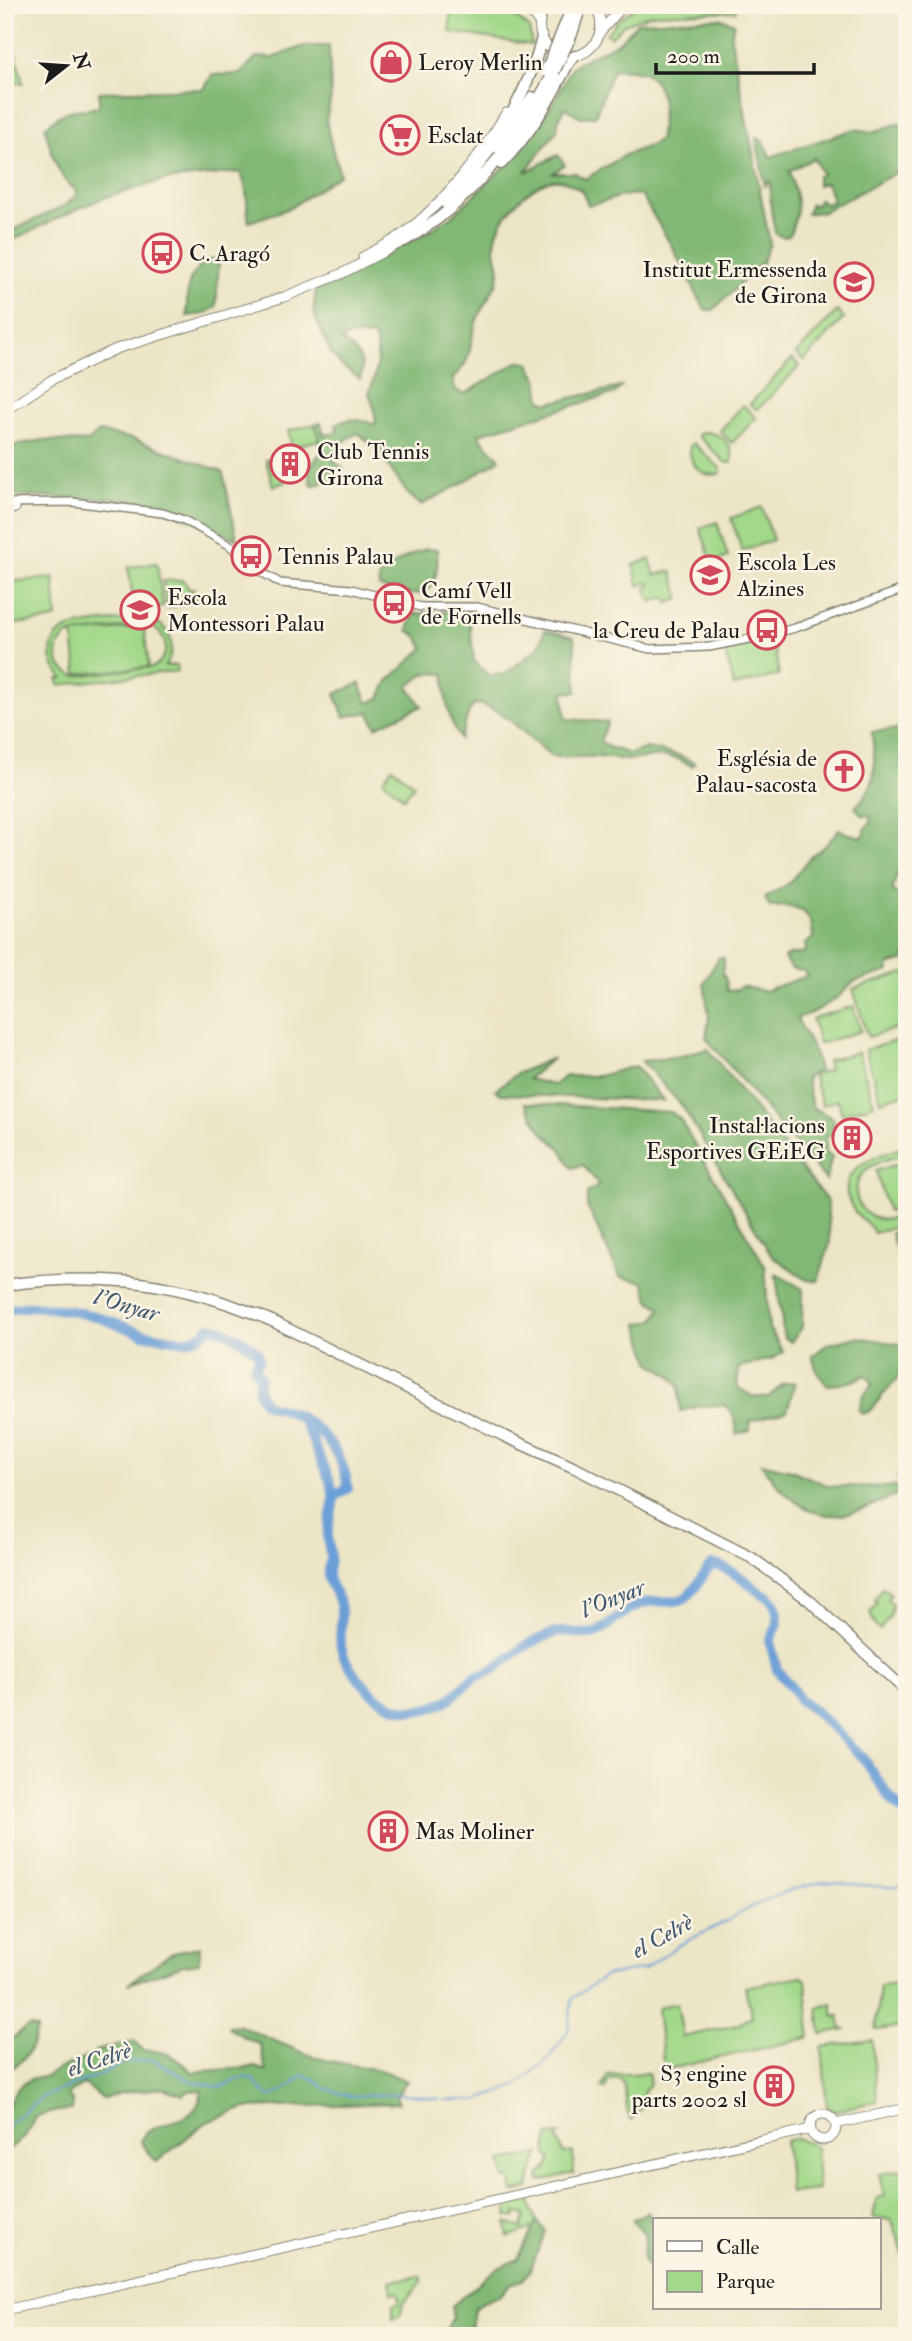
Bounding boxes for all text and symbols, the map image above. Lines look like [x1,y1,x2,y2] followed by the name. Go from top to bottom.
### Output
[32,32,102,102] north arrow
[656,32,814,76] scale bar
[370,41,412,83] shop icon: Leroy Merlin
[667,43,720,70] text: 200 m
[418,48,543,77] place label: Leroy Merlin
[67,49,96,74] text: N
[379,114,421,156] supermarket icon: Esclat
[427,121,484,150] place label: Esclat
[141,232,183,274] bus stop icon: C. Aragó
[189,239,270,268] place label: C. Aragó
[642,255,828,310] place label: Institut Ermessenda de Girona
[833,261,875,303] school or university icon: Institut Ermessenda de Girona
[317,437,429,492] place label: Club Tennis Girona
[269,443,311,485] building icon: Club Tennis Girona
[230,535,272,577] bus stop icon: Tennis Palau
[278,542,394,571] place label: Tennis Palau
[736,548,836,603] place label: Escola Les Alzines
[689,554,731,596] school or university icon: Escola Les Alzines
[421,576,522,631] place label: Camí Vell de Fornells
[373,582,415,624] bus stop icon: Camí Vell de Fornells
[167,583,325,638] place label: Escola Montessori Palau
[119,589,161,631] school or university icon: Escola Montessori Palau
[746,609,788,651] bus stop icon: la Creu de Palau
[593,616,740,645] place label: la Creu de Palau
[695,744,818,799] place label: Església de Palau-sacosta
[823,750,865,792] church icon: Església de Palau-sacosta
[646,1111,825,1167] place label: Instal·lacions Esportives GEiEG
[831,1117,873,1159] building icon: Instal·lacions Esportives GEiEG
[90,1281,164,1330] water label: l'Onyar
[576,1571,651,1626] water label: l'Onyar
[367,1810,409,1852] building icon: Mas Moliner
[415,1817,535,1846] place label: Mas Moliner
[626,1907,699,1966] water label: el Celrè
[63,2034,136,2084] water label: el Celrè
[631,2059,747,2115] place label: S3 engine parts 2002 sl
[753,2065,795,2107] building icon: S3 engine parts 2002 sl
[653,2218,880,2310] legend
[716,2234,760,2261] text: Calle
[716,2268,775,2295] text: Parque

